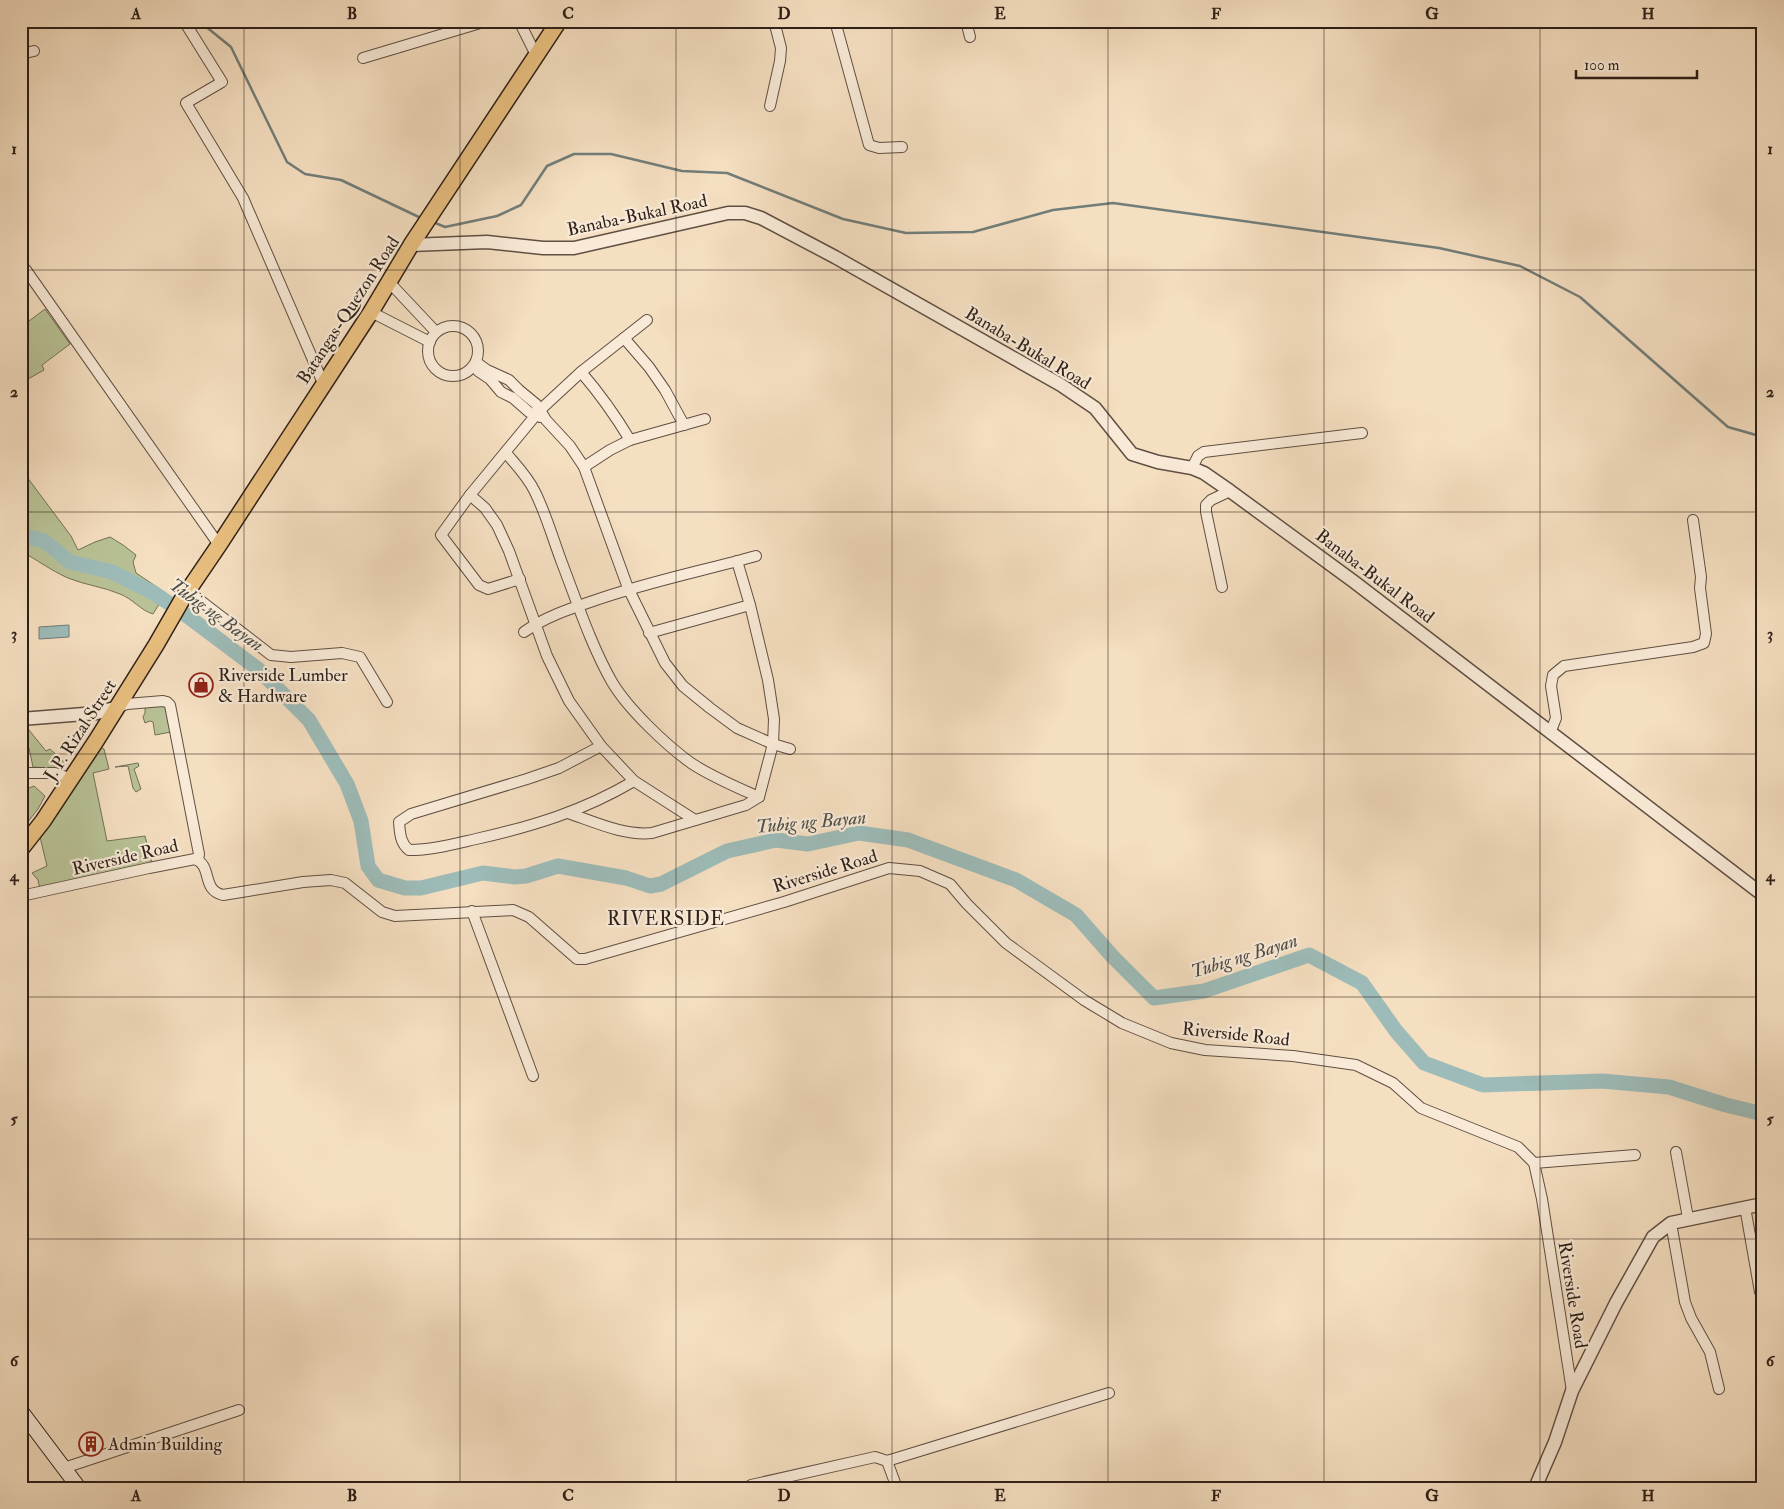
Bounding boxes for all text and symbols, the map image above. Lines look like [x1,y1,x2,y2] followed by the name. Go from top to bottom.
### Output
[130,4,142,24] text: A
[347,4,357,24] text: B
[562,4,574,24] text: C
[777,4,791,24] text: D
[994,4,1006,24] text: E
[1211,4,1221,24] text: F
[1425,4,1439,24] text: G
[1641,4,1655,24] text: H
[1576,48,1698,80] scale bar
[1584,56,1620,75] text: 100 m
[11,139,17,159] text: 1
[1767,139,1773,159] text: 1
[565,189,709,242] street label: Banaba-Bukal Road
[292,232,405,389] street label: Batangas-Quezon Road
[961,302,1095,395] street label: Banaba-Bukal Road
[10,382,18,402] text: 2
[1766,382,1774,402] text: 2
[1311,524,1439,629] street label: Banaba-Bukal Road
[165,573,268,657] water label: Tubig ng Bayan
[11,624,17,644] text: 3
[1767,624,1773,644] text: 3
[218,664,348,708] place label: Riverside Lumber & Hardware
[188,672,214,698] shop icon: Riverside Lumber & Hardware
[38,675,122,786] street label: J. P. Rizal Street
[755,805,867,839] water label: Tubig ng Bayan
[70,834,181,881] street label: Riverside Road
[770,845,880,898] street label: Riverside Road
[9,866,20,886] text: 4
[1765,866,1776,886] text: 4
[607,907,725,931] district label: RIVERSIDE
[1188,928,1301,984] water label: Tubig ng Bayan
[1181,1017,1291,1052] street label: Riverside Road
[10,1109,18,1129] text: 5
[1766,1109,1774,1129] text: 5
[1553,1240,1592,1350] street label: Riverside Road
[10,1351,20,1371] text: 6
[1766,1351,1776,1371] text: 6
[78,1431,104,1457] building icon: Admin Building
[107,1433,223,1456] place label: Admin Building
[130,1486,142,1506] text: A
[347,1486,357,1506] text: B
[562,1486,574,1506] text: C
[777,1486,791,1506] text: D
[994,1486,1006,1506] text: E
[1211,1486,1221,1506] text: F
[1425,1486,1439,1506] text: G
[1641,1486,1655,1506] text: H

